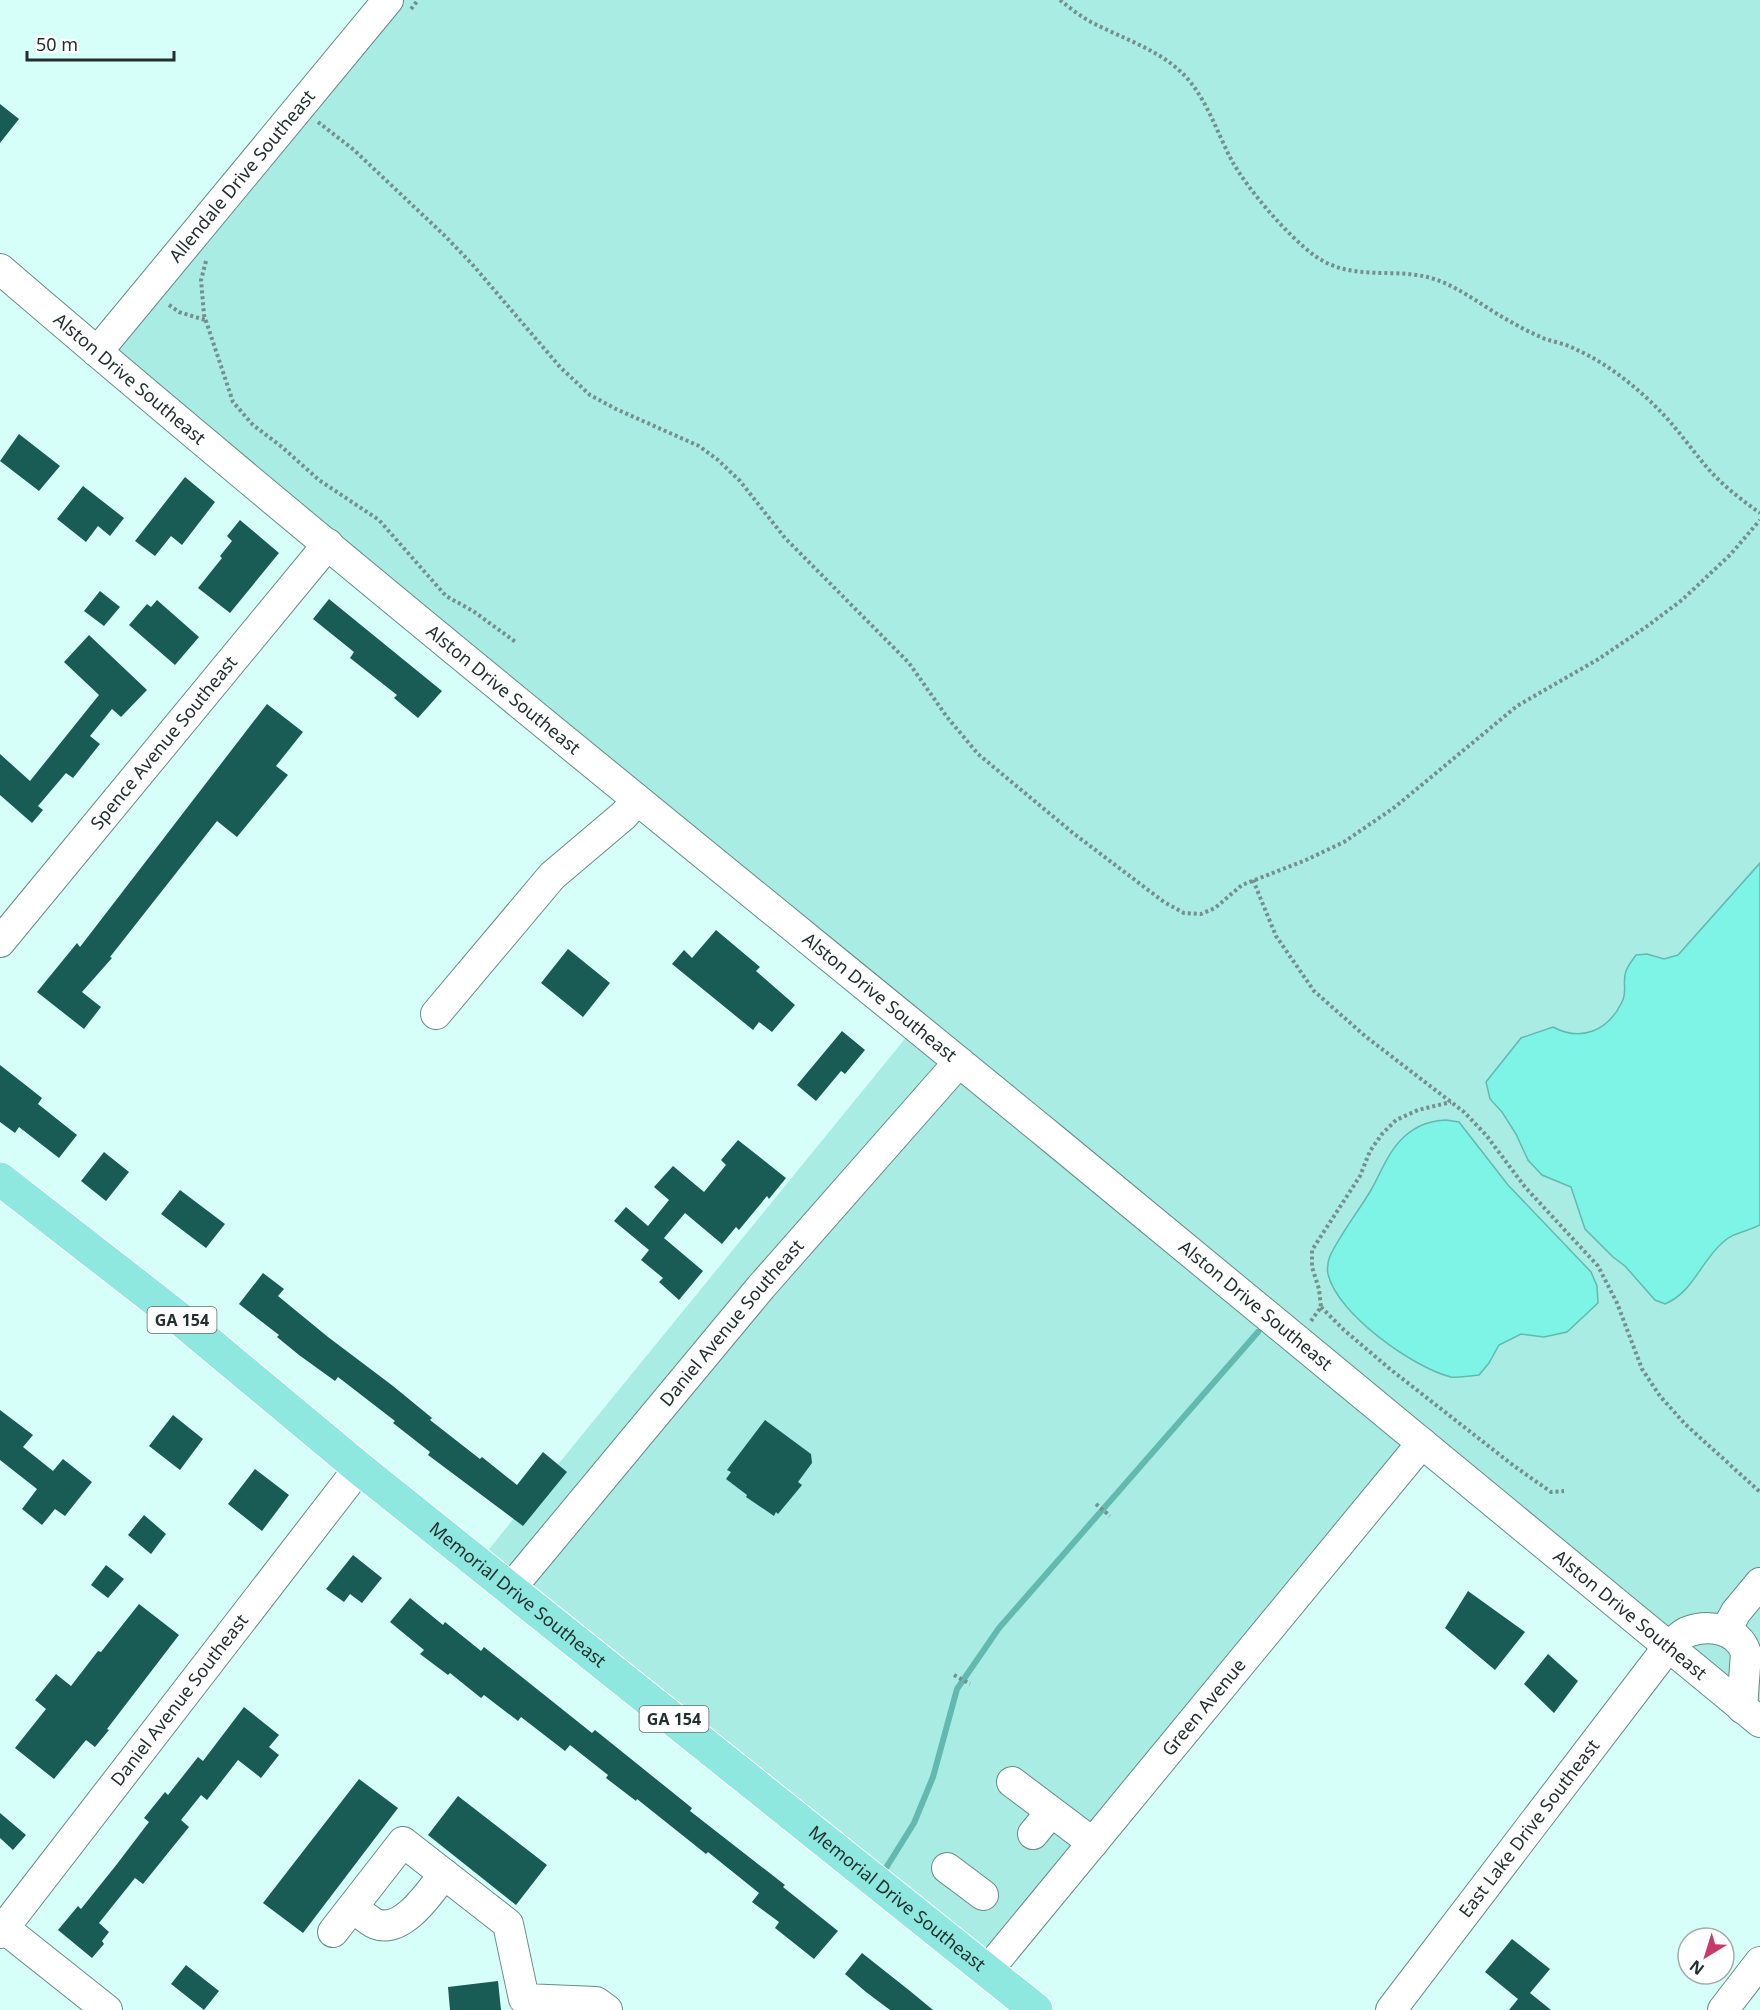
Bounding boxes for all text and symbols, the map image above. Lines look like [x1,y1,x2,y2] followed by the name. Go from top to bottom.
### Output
[27,24,174,62] scale bar
[36,32,78,56] text: 50 m
[163,84,320,267] street label: Allendale Drive Southeast
[49,307,212,450] street label: Alston Drive Southeast
[422,619,586,760] street label: Alston Drive Southeast
[85,650,242,834] street label: Spence Avenue Southeast
[798,927,963,1067] street label: Alston Drive Southeast
[654,1233,809,1411] street label: Daniel Avenue Southeast
[1174,1234,1338,1375] street label: Alston Drive Southeast
[148,1307,216,1333] road number: GA 154
[425,1516,612,1673] street label: Memorial Drive Southeast
[1549,1544,1713,1685] street label: Alston Drive Southeast
[105,1608,253,1791] street label: Daniel Avenue Southeast
[1156,1653,1251,1761] street label: Green Avenue
[640,1706,708,1732] road number: GA 154
[1453,1734,1605,1922] street label: East Lake Drive Southeast
[804,1820,991,1976] street label: Memorial Drive Southeast
[1676,1926,1736,1986] north arrow
[1685,1955,1709,1980] text: N

